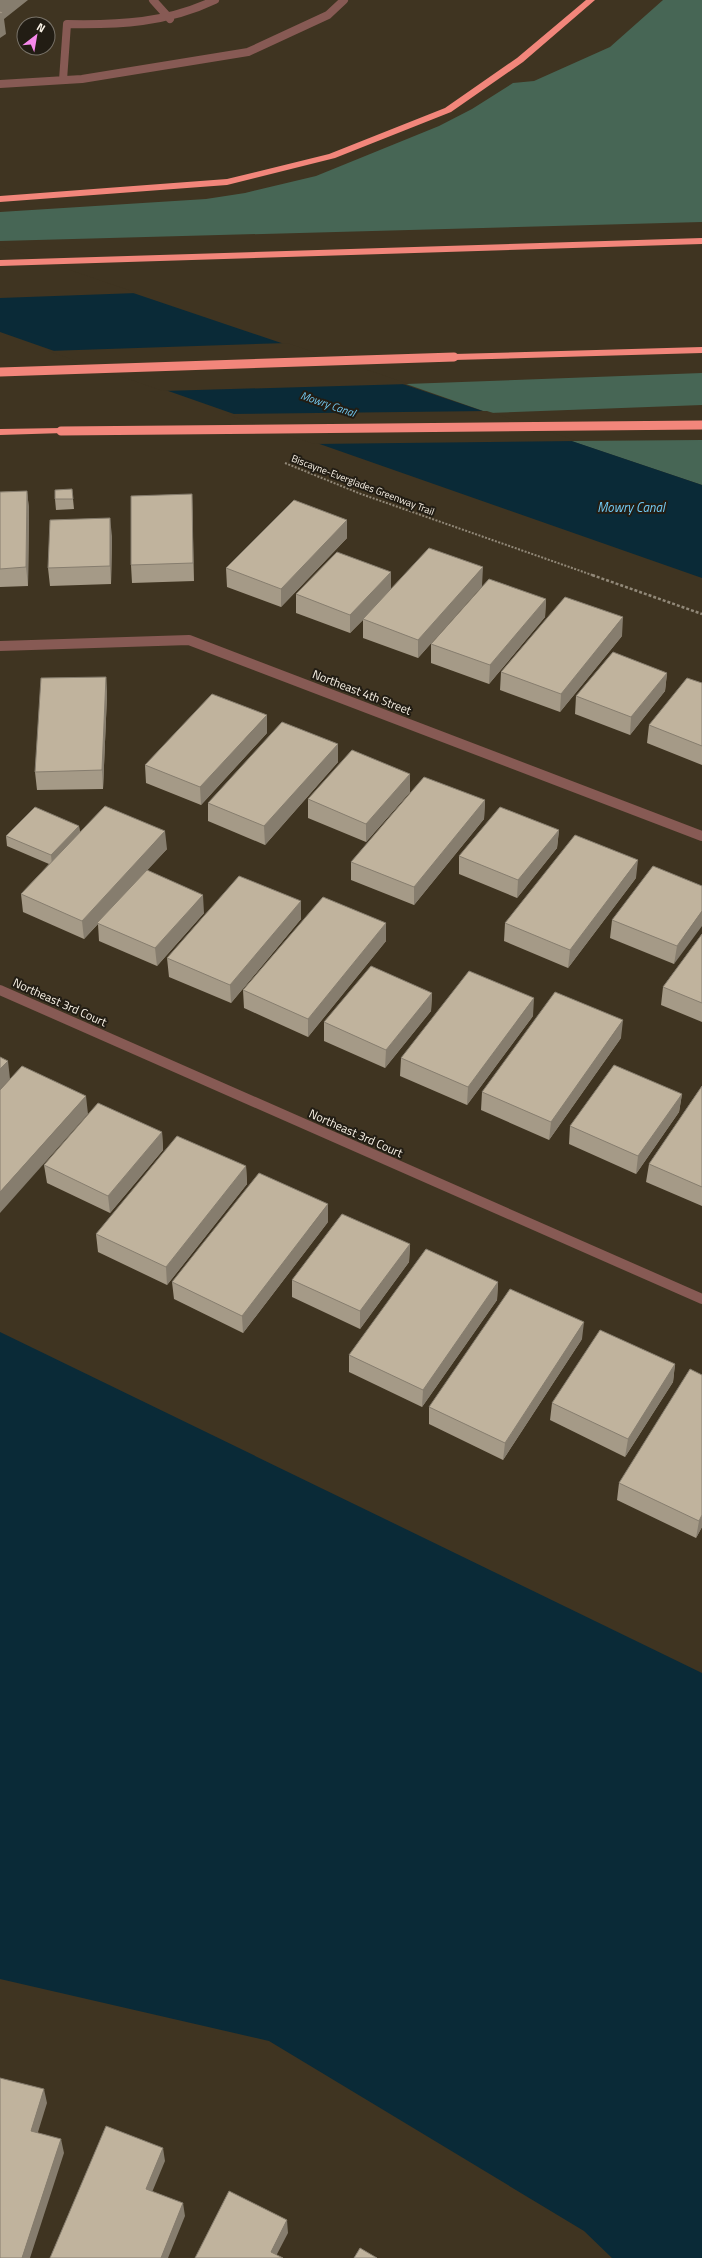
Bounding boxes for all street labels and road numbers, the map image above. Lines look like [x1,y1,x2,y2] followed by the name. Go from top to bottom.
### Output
[289,451,437,519] street label: Biscayne-Everglades Greenway Trail
[310,664,415,720] street label: Northeast 4th Street
[10,973,111,1032] street label: Northeast 3rd Court
[306,1104,407,1163] street label: Northeast 3rd Court

